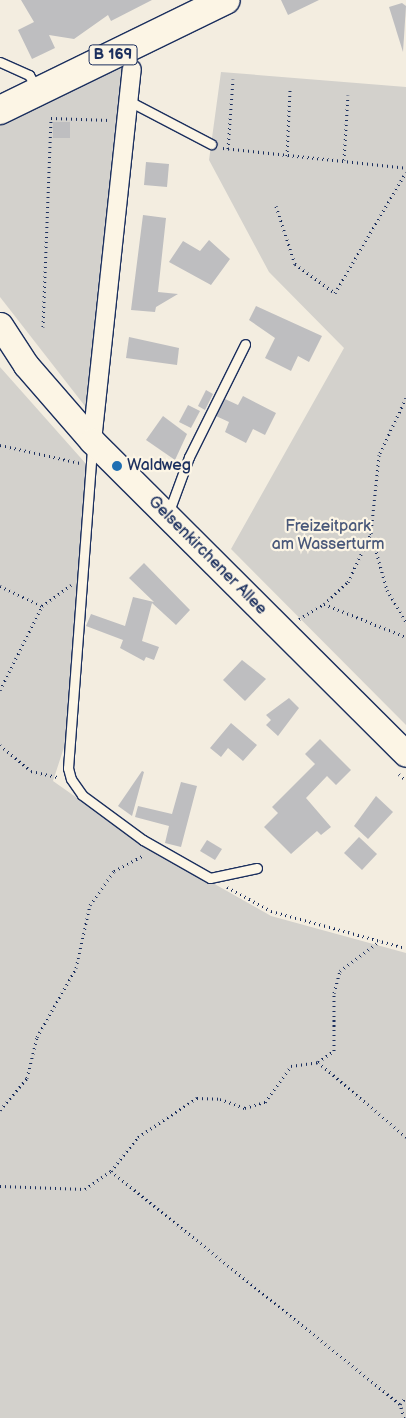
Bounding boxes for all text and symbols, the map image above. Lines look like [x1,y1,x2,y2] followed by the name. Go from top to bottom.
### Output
[88,42,138,68] road number: B 169
[127,456,191,476] place label: Waldweg
[111,460,123,472] marker: Waldweg
[144,493,270,619] street label: Gelsenkirchener Allee
[271,517,385,555] park label: Freizeitpark am Wasserturm

